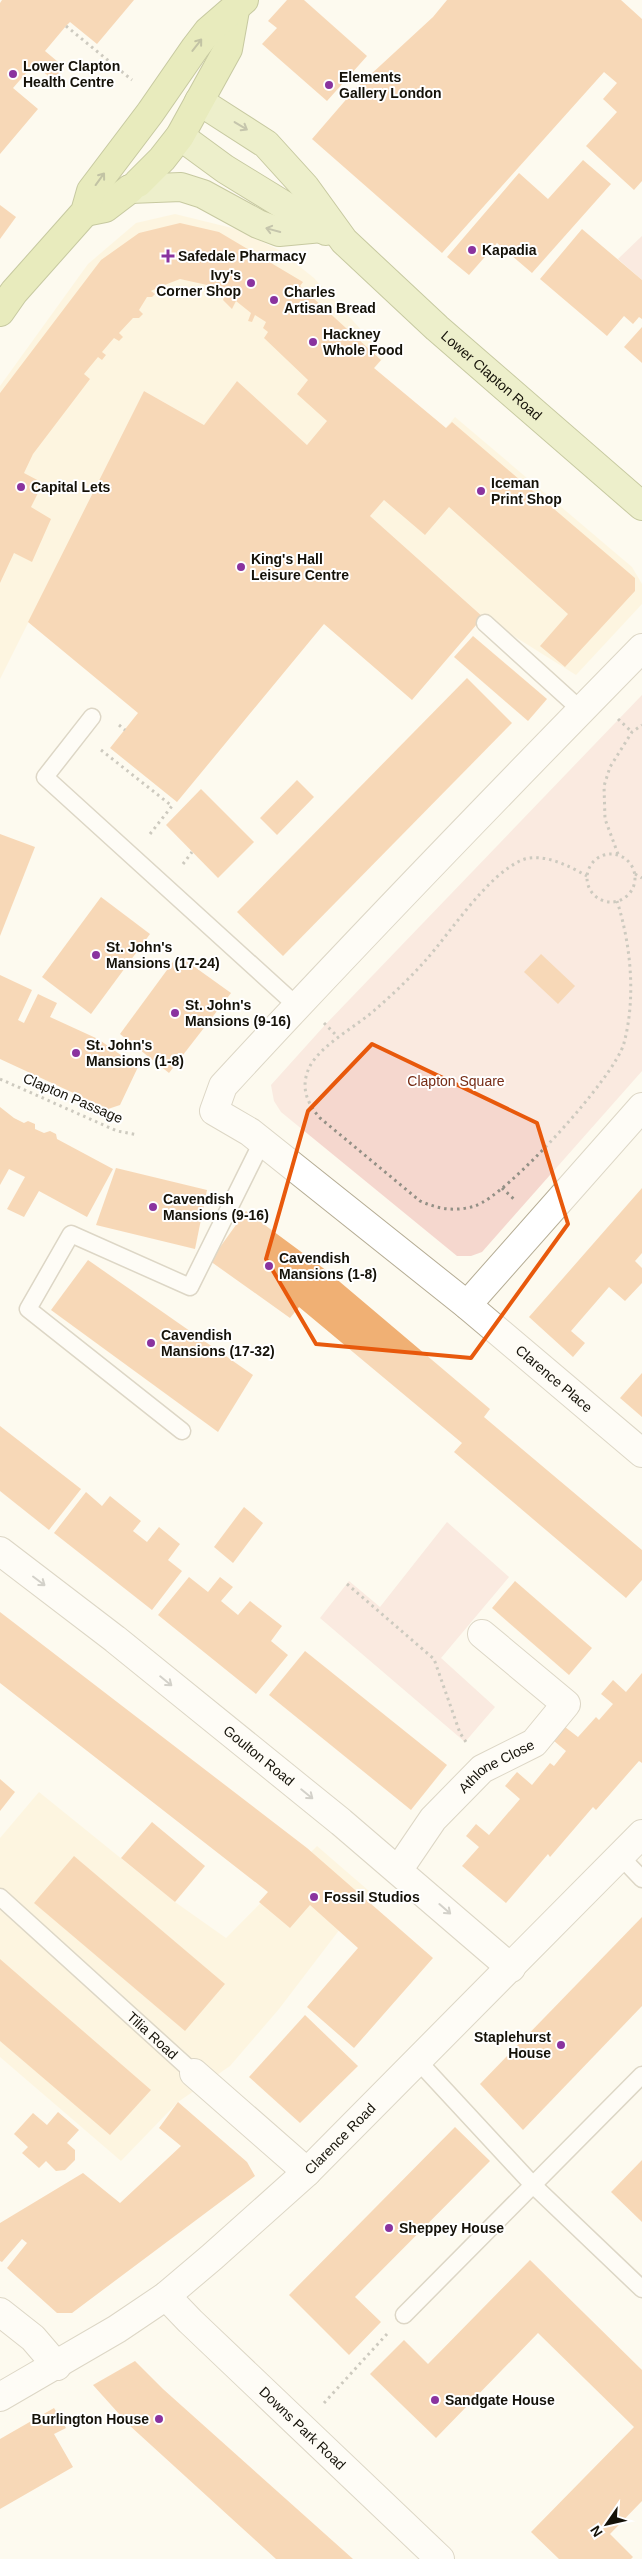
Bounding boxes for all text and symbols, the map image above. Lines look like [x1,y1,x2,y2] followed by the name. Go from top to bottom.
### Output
[192,38,202,52] one-way arrow
[23,58,120,90] place label: Lower Clapton Health Centre
[7,68,19,80] marker: Lower Clapton Health Centre
[339,69,442,101] place label: Elements Gallery London
[323,79,335,91] marker: Elements Gallery London
[233,122,247,132] one-way arrow
[95,172,105,186] one-way arrow
[266,225,282,234] one-way arrow
[482,242,537,258] place label: Kapadia
[466,244,478,256] marker: Kapadia
[178,248,307,264] place label: Safedale Pharmacy
[162,250,174,262] marker: Safedale Pharmacy
[156,267,241,299] place label: Ivy's Corner Shop
[245,277,257,289] marker: Ivy's Corner Shop
[284,284,376,316] place label: Charles Artisan Bread
[268,294,280,306] marker: Charles Artisan Bread
[323,326,403,358] place label: Hackney Whole Food
[438,328,545,423] street label: Lower Clapton Road
[307,336,319,348] marker: Hackney Whole Food
[491,475,562,507] place label: Iceman Print Shop
[31,479,111,495] place label: Capital Lets
[15,481,27,493] marker: Capital Lets
[475,485,487,497] marker: Iceman Print Shop
[251,551,349,583] place label: King's Hall Leisure Centre
[235,561,247,573] marker: King's Hall Leisure Centre
[106,939,220,971] place label: St. John's Mansions (17-24)
[90,949,102,961] marker: St. John's Mansions (17-24)
[185,997,291,1029] place label: St. John's Mansions (9-16)
[169,1007,181,1019] marker: St. John's Mansions (9-16)
[86,1037,184,1069] place label: St. John's Mansions (1-8)
[70,1047,82,1059] marker: St. John's Mansions (1-8)
[21,1070,125,1126] street label: Clapton Passage
[407,1073,505,1089] park label: Clapton Square
[163,1191,269,1223] place label: Cavendish Mansions (9-16)
[147,1201,159,1213] marker: Cavendish Mansions (9-16)
[279,1250,377,1282] place label: Cavendish Mansions (1-8)
[263,1260,275,1272] marker: Cavendish Mansions (1-8)
[161,1327,275,1359] place label: Cavendish Mansions (17-32)
[145,1337,157,1349] marker: Cavendish Mansions (17-32)
[513,1342,596,1416] street label: Clarence Place
[32,1575,45,1586] one-way arrow
[160,1676,173,1687] one-way arrow
[220,1722,298,1789] street label: Goulton Road
[455,1736,537,1796] street label: Athlone Close
[300,1789,313,1800] one-way arrow
[324,1889,420,1905] place label: Fossil Studios
[308,1891,320,1903] marker: Fossil Studios
[438,1903,451,1914] one-way arrow
[124,2008,181,2062] street label: Tilia Road
[474,2029,551,2061] place label: Staplehurst House
[555,2039,567,2051] marker: Staplehurst House
[301,2100,379,2178] street label: Clarence Road
[399,2220,504,2236] place label: Sheppey House
[383,2222,395,2234] marker: Sheppey House
[256,2383,349,2473] street label: Downs Park Road
[445,2392,555,2408] place label: Sandgate House
[429,2394,441,2406] marker: Sandgate House
[32,2411,149,2427] place label: Burlington House
[153,2413,165,2425] marker: Burlington House
[582,2499,632,2549] north arrow
[587,2523,606,2540] text: N

